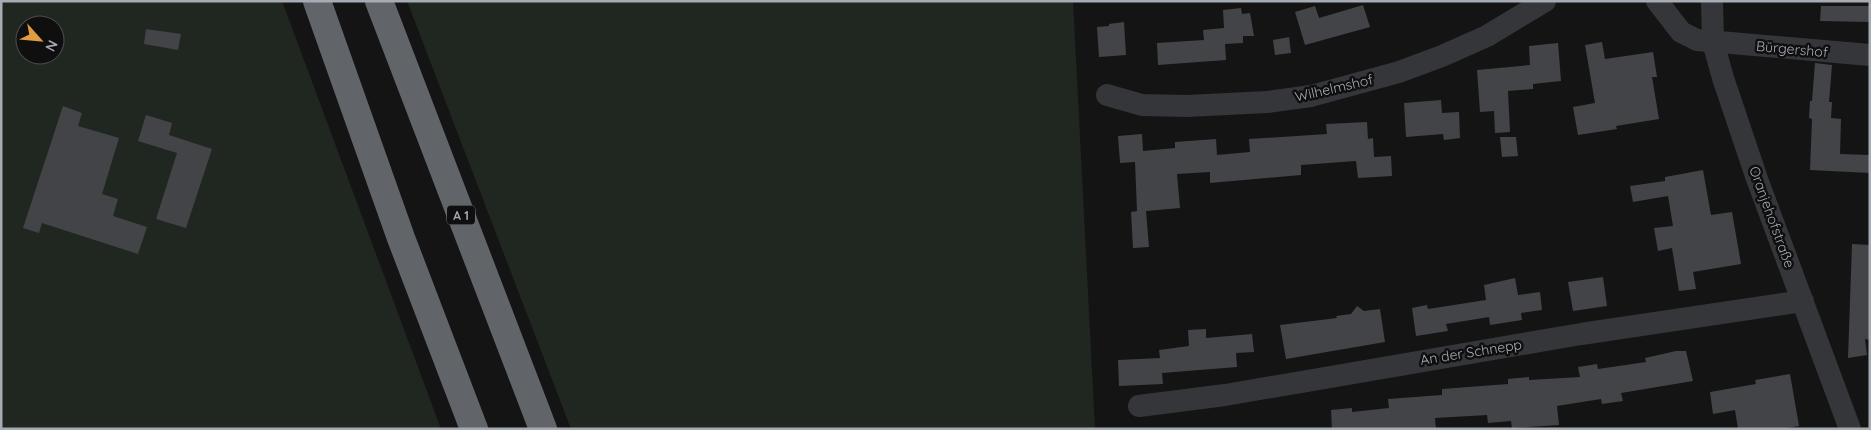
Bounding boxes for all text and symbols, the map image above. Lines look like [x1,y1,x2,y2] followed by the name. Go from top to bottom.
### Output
[15,15,65,65] north arrow
[41,37,62,55] text: N
[1755,37,1829,61] street label: Bürgershof
[1293,70,1375,106] street label: Wilhelmshof
[1745,164,1799,270] street label: Oranjehofstraße
[447,206,475,224] road number: A 1
[1419,335,1523,369] street label: An der Schnepp

